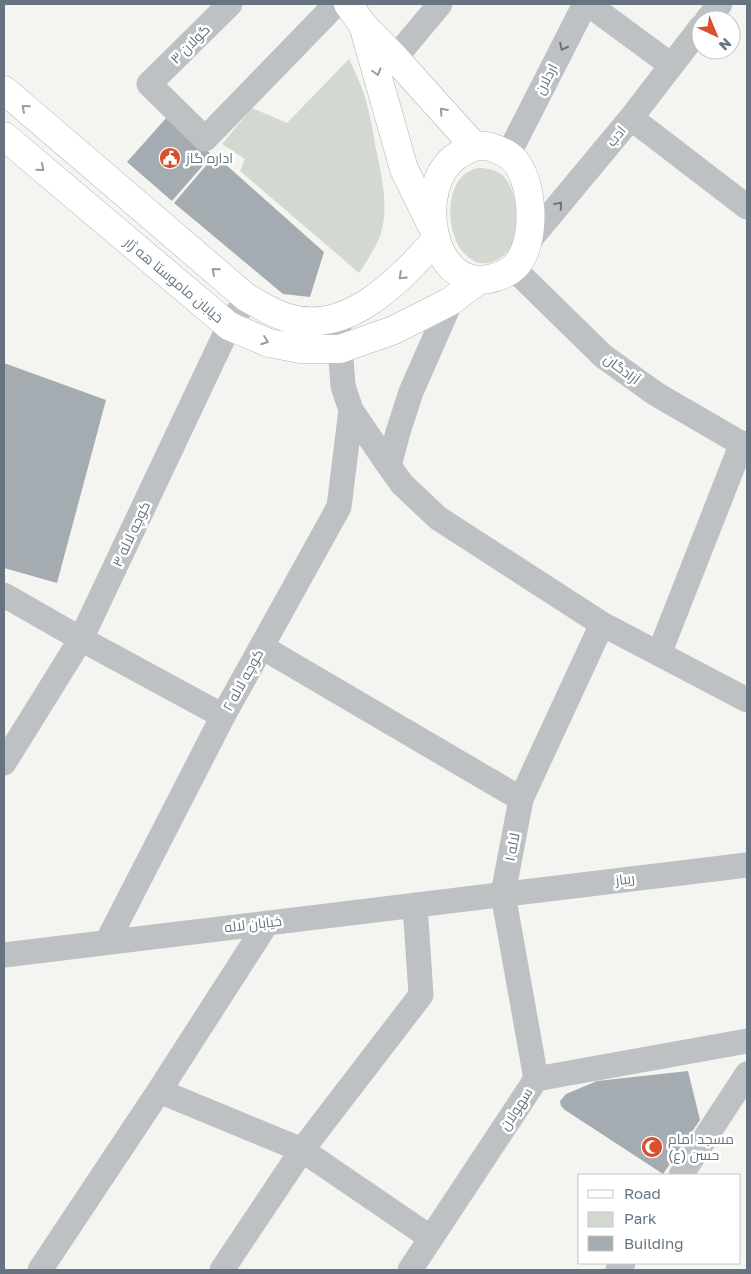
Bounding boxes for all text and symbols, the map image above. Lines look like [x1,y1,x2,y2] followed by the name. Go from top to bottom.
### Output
[691,10,741,60] north arrow
[166,20,213,67] street label: گولان ۳
[716,35,735,55] text: N
[559,42,569,51] one-way arrow
[531,60,561,97] street label: اردلان
[371,67,381,76] one-way arrow
[22,105,31,114] one-way arrow
[439,107,448,116] one-way arrow
[602,122,629,149] street label: ادب
[158,146,182,170] public building icon: اداره گاز
[185,149,233,166] place label: اداره گاز
[35,162,44,170] one-way arrow
[553,202,561,211] one-way arrow
[121,233,227,326] street label: خیابان ماموستا هه ژار
[212,268,221,277] one-way arrow
[398,270,407,279] one-way arrow
[260,335,269,345] one-way arrow
[601,350,644,388] street label: آزادگان
[108,498,155,570] street label: کوچه لاله ۳
[219,646,268,715] street label: کوچه لاله ۲
[500,831,523,863] street label: لاله ۱
[613,869,636,888] street label: ریباز
[223,912,283,935] street label: خیابان لاله
[496,1084,536,1133] street label: سهولان
[668,1130,734,1164] place label: مسجد امام حسن (ع)
[640,1135,664,1159] mosque icon: مسجد امام حسن (ع)
[578,1174,741,1264] legend
[624,1184,661,1202] text: Road
[624,1209,657,1227] text: Park
[624,1234,684,1252] text: Building

